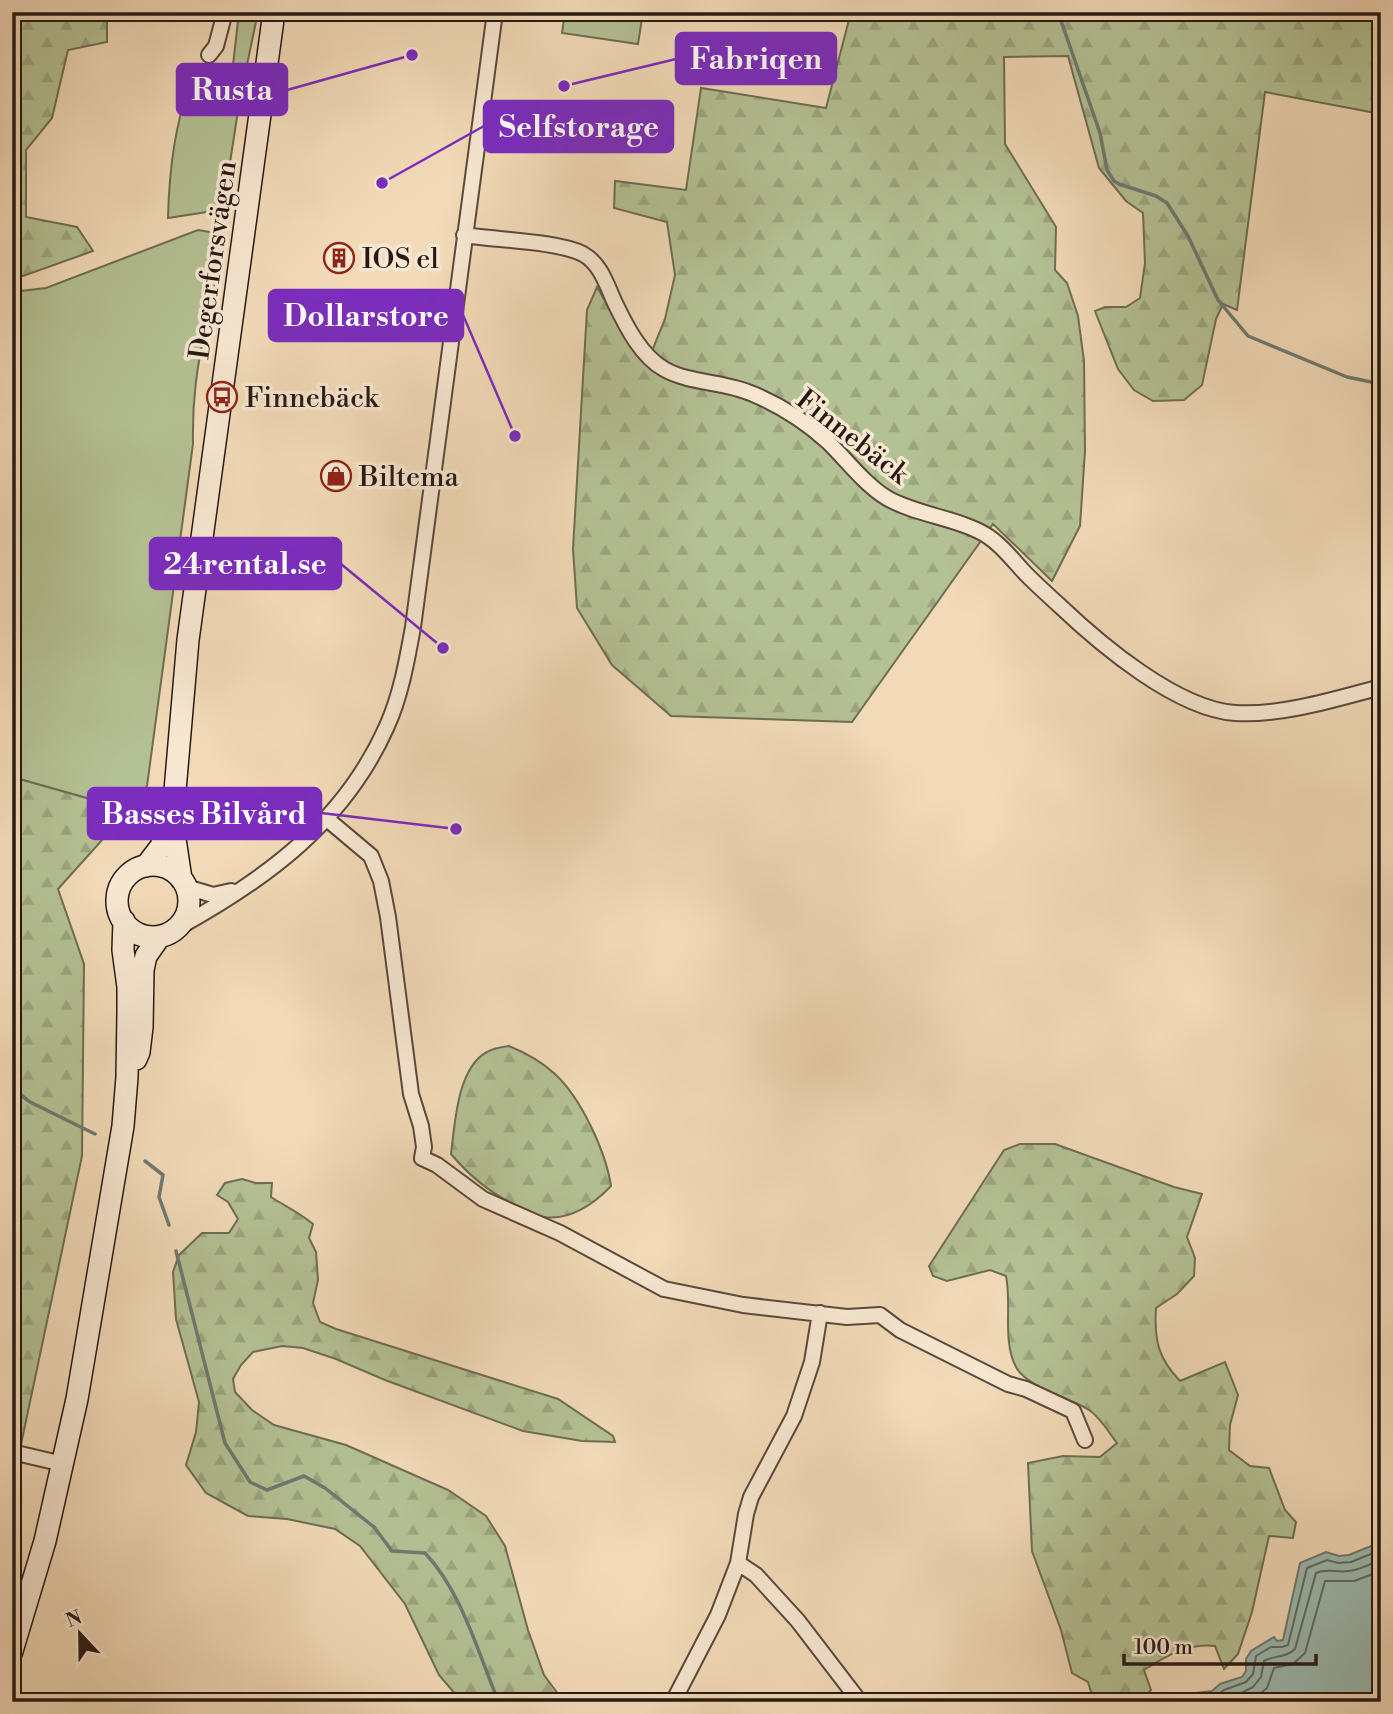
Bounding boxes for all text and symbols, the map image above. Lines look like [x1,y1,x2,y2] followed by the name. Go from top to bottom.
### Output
[676,33,836,84] callout: Fabriqen
[690,41,823,79] text: Fabriqen
[177,64,287,115] callout: Rusta
[191,72,274,110] text: Rusta
[484,101,673,152] callout: Selfstorage
[499,109,659,147] text: Selfstorage
[182,158,245,362] street label: Degerforsvägen
[322,241,356,275] building icon: IOS el
[362,242,439,277] place label: IOS el
[269,290,463,341] callout: Dollarstore
[283,298,449,336] text: Dollarstore
[205,380,239,414] bus stop icon: Finnebäck
[245,381,380,416] place label: Finnebäck
[789,382,917,493] street label: Finnebäck
[319,459,353,493] shop icon: Biltema
[358,460,460,495] place label: Biltema
[150,538,341,589] callout: 24rental.se
[163,546,327,584] text: 24rental.se
[88,788,321,839] callout: Basses Bilvård
[101,796,307,834] text: Basses Bilvård
[46,1598,116,1668] north arrow
[63,1605,85,1633] text: N
[1124,1623,1316,1667] scale bar
[1134,1635,1193,1661] text: 100 m

